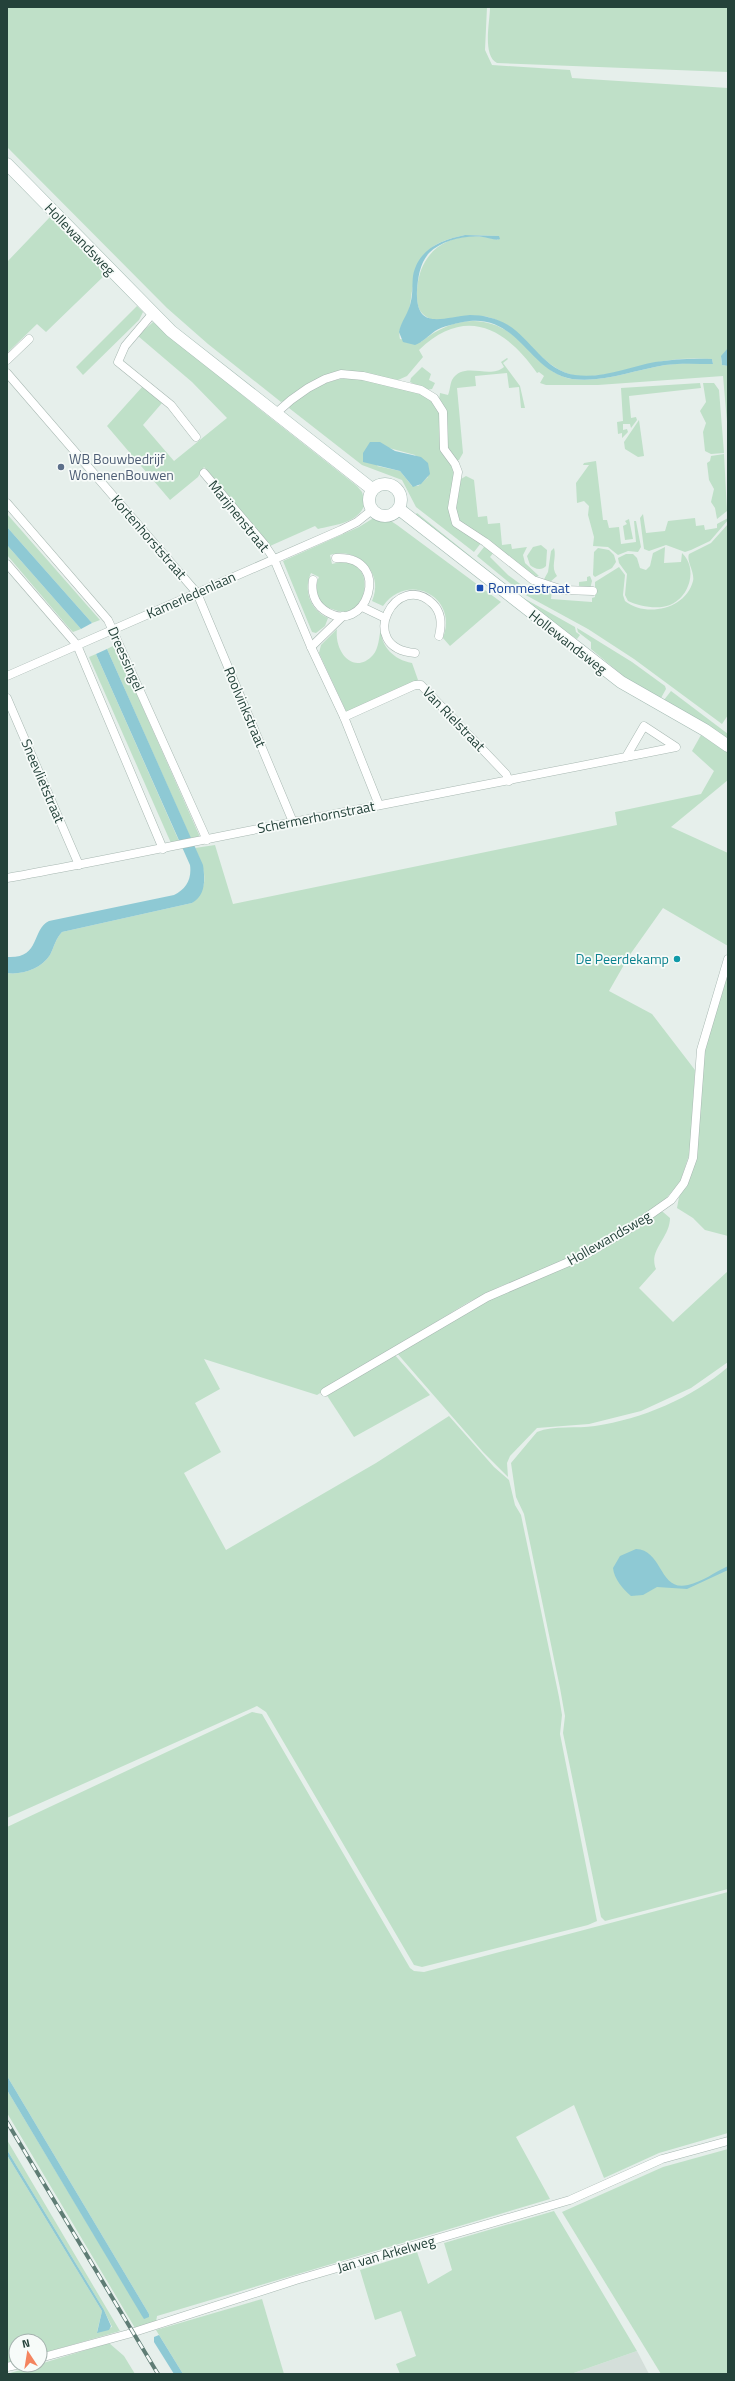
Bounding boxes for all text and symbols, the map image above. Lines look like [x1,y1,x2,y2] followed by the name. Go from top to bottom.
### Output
[40,198,121,280] street label: Hollewandsweg
[69,448,174,485] place label: WB Bouwbedrijf WonenenBouwen
[56,462,66,472] marker: WB Bouwbedrijf WonenenBouwen
[204,475,275,556] street label: Marijnenstraat
[107,490,192,584] street label: Kortenhorststraat
[143,565,239,624] street label: Kamerledenlaan
[488,577,570,598] place label: Rommestraat
[475,583,485,593] marker: Rommestraat
[525,604,612,679] street label: Hollewandsweg
[103,623,150,695] street label: Dreessingel
[219,663,272,750] street label: Roolvinkstraat
[418,682,491,756] street label: Van Rielstraat
[16,736,71,826] street label: Sneevlietstraat
[255,795,377,838] street label: Schermerhornstraat
[576,948,669,969] place label: De Peerdekamp
[672,954,682,964] marker: De Peerdekamp
[563,1205,655,1270] street label: Hollewandsweg
[335,2230,437,2278] street label: Jan van Arkelweg
[8,2333,48,2373] north arrow
[21,2335,31,2352] text: N

